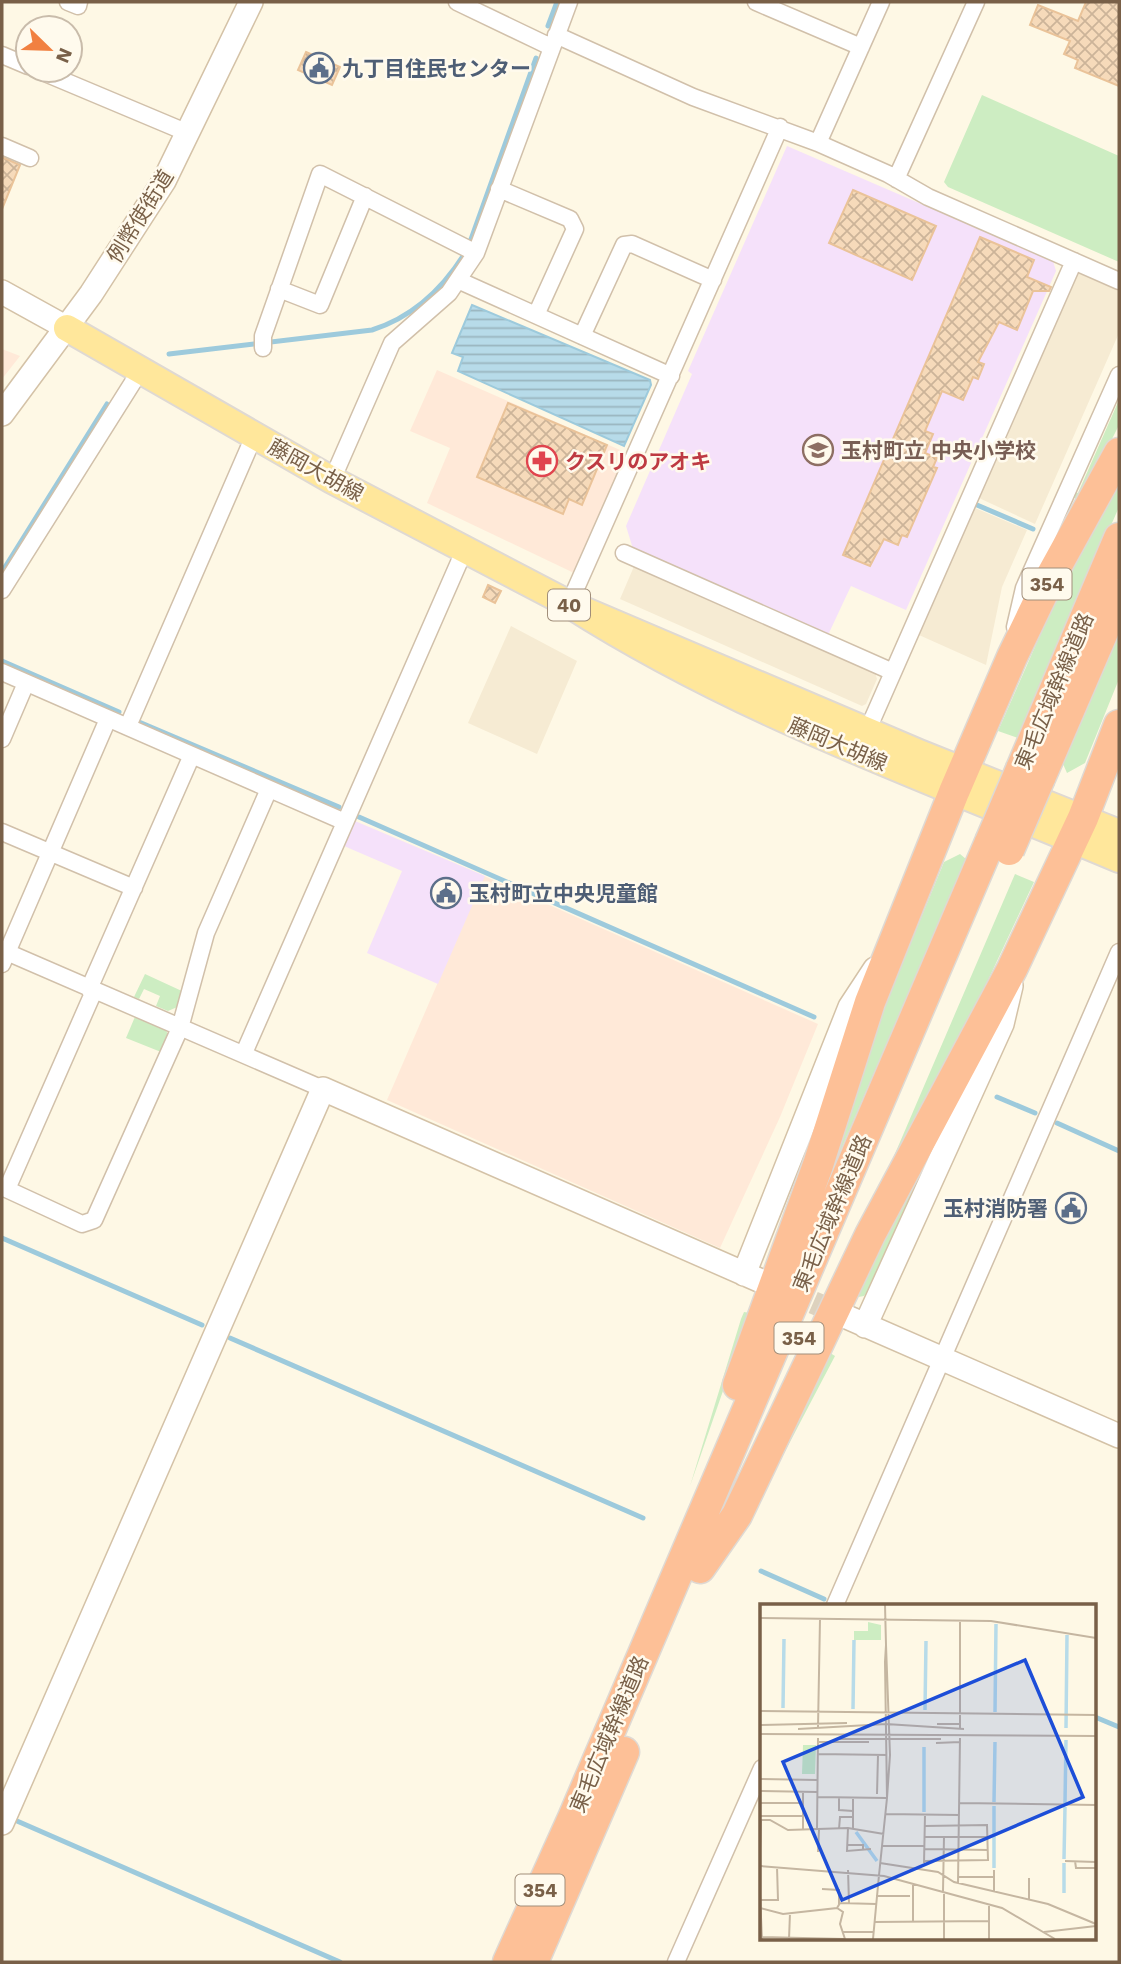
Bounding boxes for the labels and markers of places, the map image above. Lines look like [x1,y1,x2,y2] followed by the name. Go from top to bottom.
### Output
[302,51,336,85] public building icon: 九丁目住民センター
[342,56,531,81] place label: 九丁目住民センター
[801,433,835,467] school or university icon: 玉村町立 中央小学校
[841,438,1036,463] place label: 玉村町立 中央小学校
[525,444,559,478] pharmacy icon: クスリのアオキ
[565,449,711,474] place label: クスリのアオキ
[429,876,463,910] public building icon: 玉村町立中央児童館
[469,881,658,906] place label: 玉村町立中央児童館
[1054,1191,1088,1225] public building icon: 玉村消防署
[943,1196,1048,1221] place label: 玉村消防署

